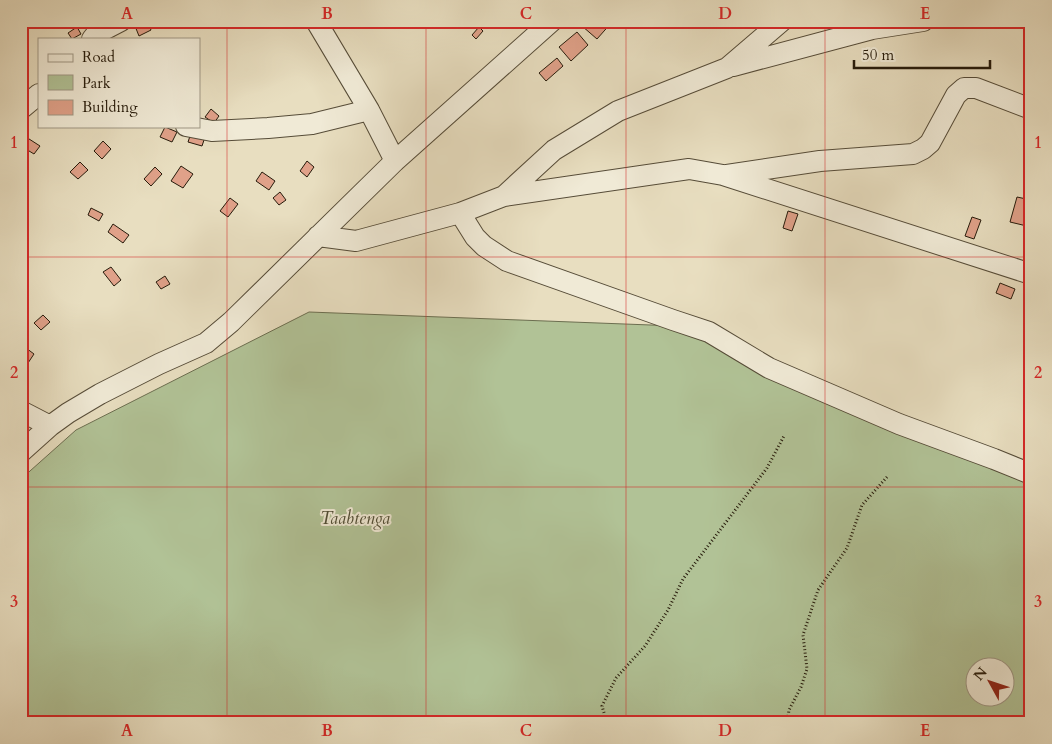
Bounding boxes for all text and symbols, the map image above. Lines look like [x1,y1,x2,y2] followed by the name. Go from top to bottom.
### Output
[121,3,133,25] text: A
[321,3,333,25] text: B
[520,3,532,25] text: C
[718,3,732,25] text: D
[920,3,930,25] text: E
[38,38,200,128] legend
[854,38,991,70] scale bar
[862,45,894,65] text: 50 m
[82,47,115,67] text: Road
[82,73,111,93] text: Park
[82,97,138,117] text: Building
[10,132,18,154] text: 1
[1034,132,1042,154] text: 1
[10,362,18,384] text: 2
[1034,362,1042,384] text: 2
[320,506,390,531] park label: Taabtenga
[10,591,18,613] text: 3
[1034,591,1042,613] text: 3
[964,656,1014,706] north arrow
[969,663,992,685] text: N
[121,720,133,742] text: A
[321,720,333,742] text: B
[520,720,532,742] text: C
[718,720,732,742] text: D
[920,720,930,742] text: E

